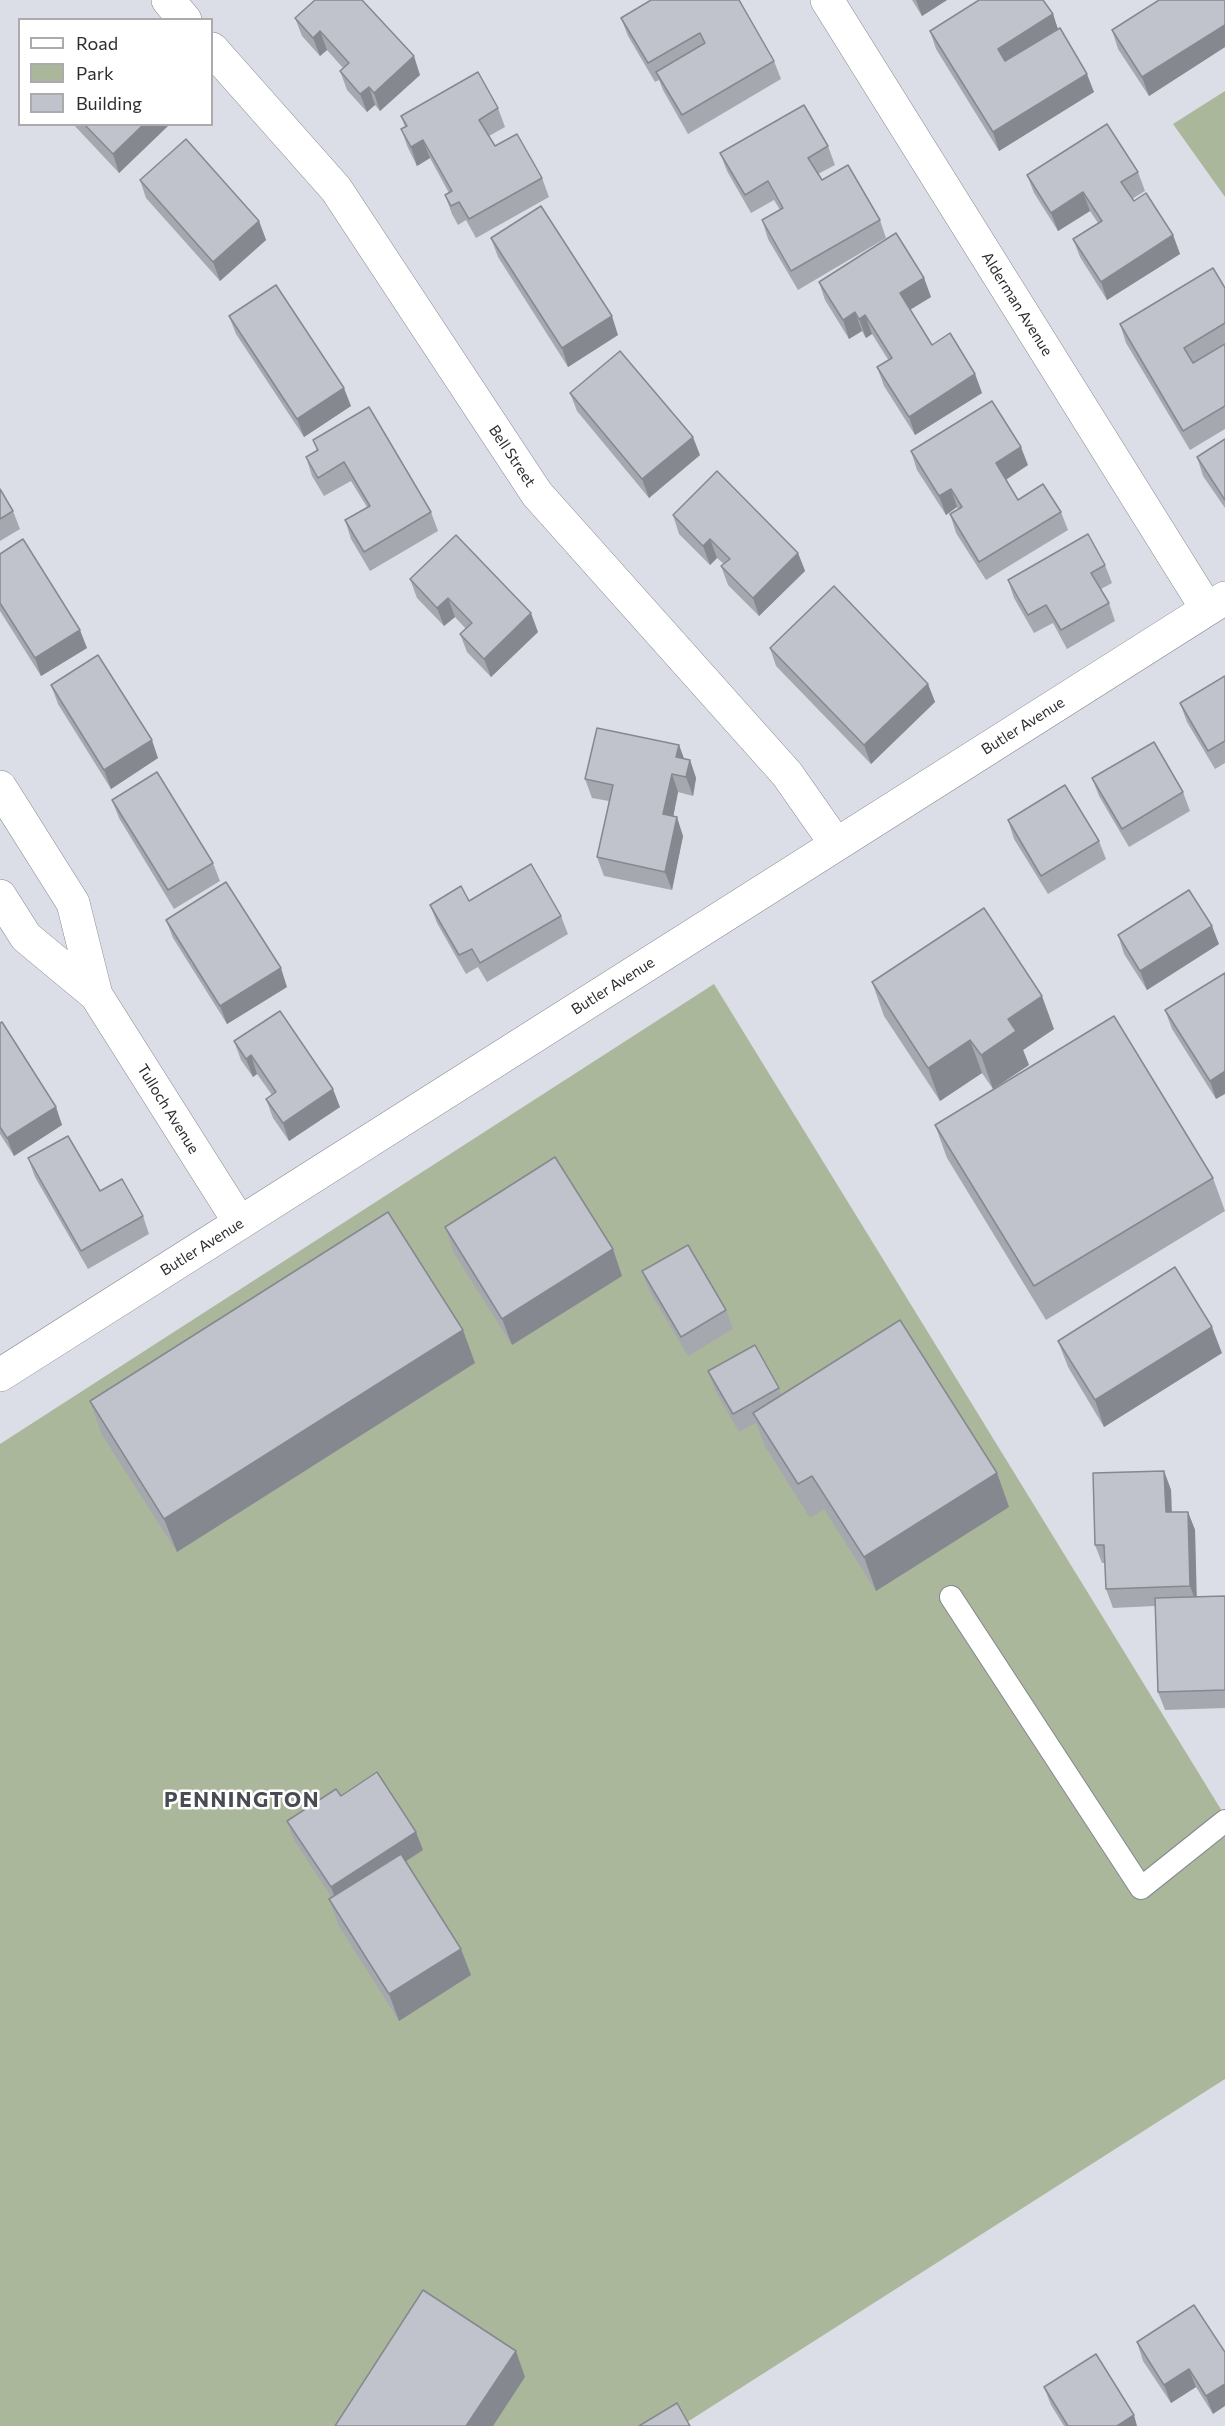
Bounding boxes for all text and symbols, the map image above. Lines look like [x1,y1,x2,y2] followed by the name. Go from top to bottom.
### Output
[18,18,213,126] legend
[76,32,118,54] text: Road
[76,62,114,84] text: Park
[76,92,142,114] text: Building
[978,249,1056,359] street label: Alderman Avenue
[485,422,539,490] street label: Bell Street
[978,693,1068,759] street label: Butler Avenue
[568,953,658,1019] street label: Butler Avenue
[133,1061,203,1157] street label: Tulloch Avenue
[157,1214,247,1280] street label: Butler Avenue
[164,1787,320,1813] district label: PENNINGTON

